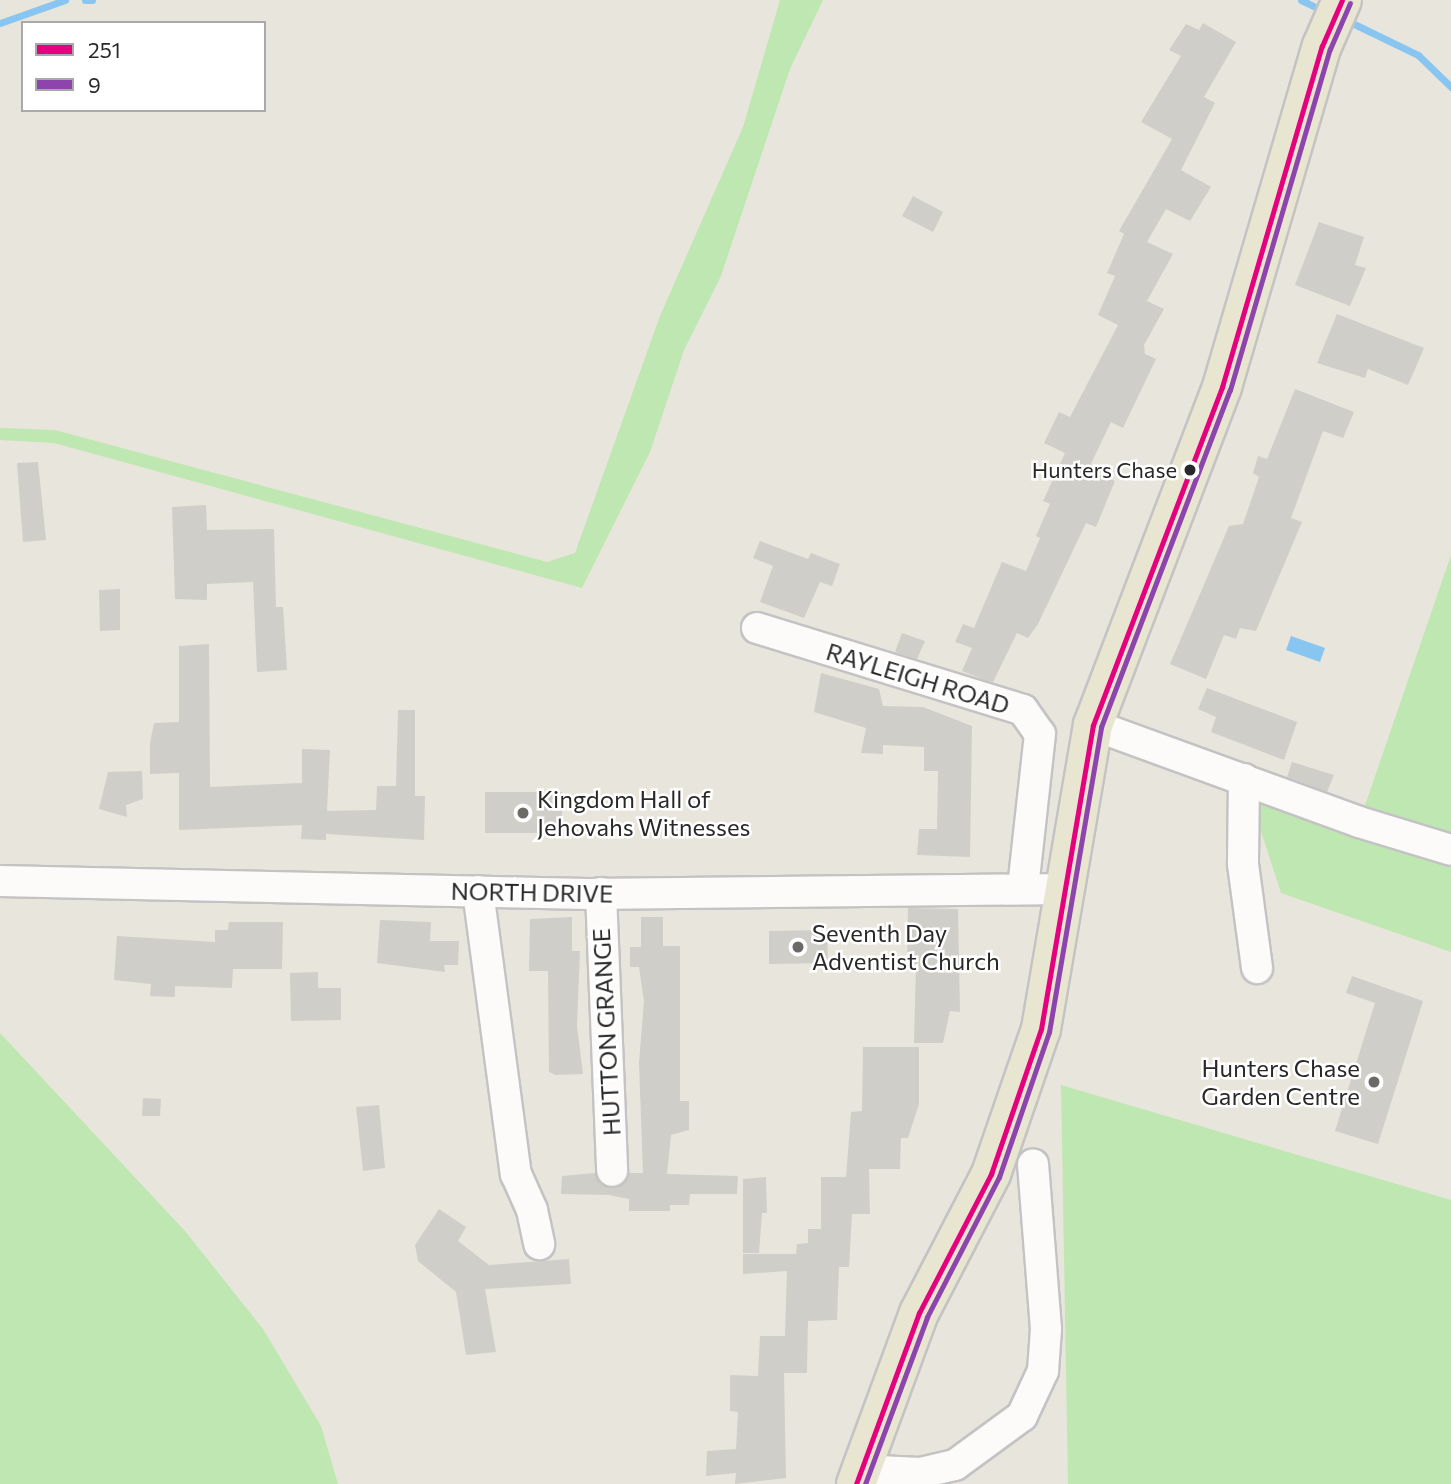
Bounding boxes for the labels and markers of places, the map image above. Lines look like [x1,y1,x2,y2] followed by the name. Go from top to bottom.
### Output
[1032,457,1177,483] place label: Hunters Chase
[1183,463,1197,477] marker: Hunters Chase
[537,785,750,841] place label: Kingdom Hall of Jehovahs Witnesses
[515,805,531,821] marker: Kingdom Hall of Jehovahs Witnesses
[812,919,1000,975] place label: Seventh Day Adventist Church
[790,939,806,955] marker: Seventh Day Adventist Church
[1201,1054,1360,1110] place label: Hunters Chase Garden Centre
[1366,1074,1382,1090] marker: Hunters Chase Garden Centre

